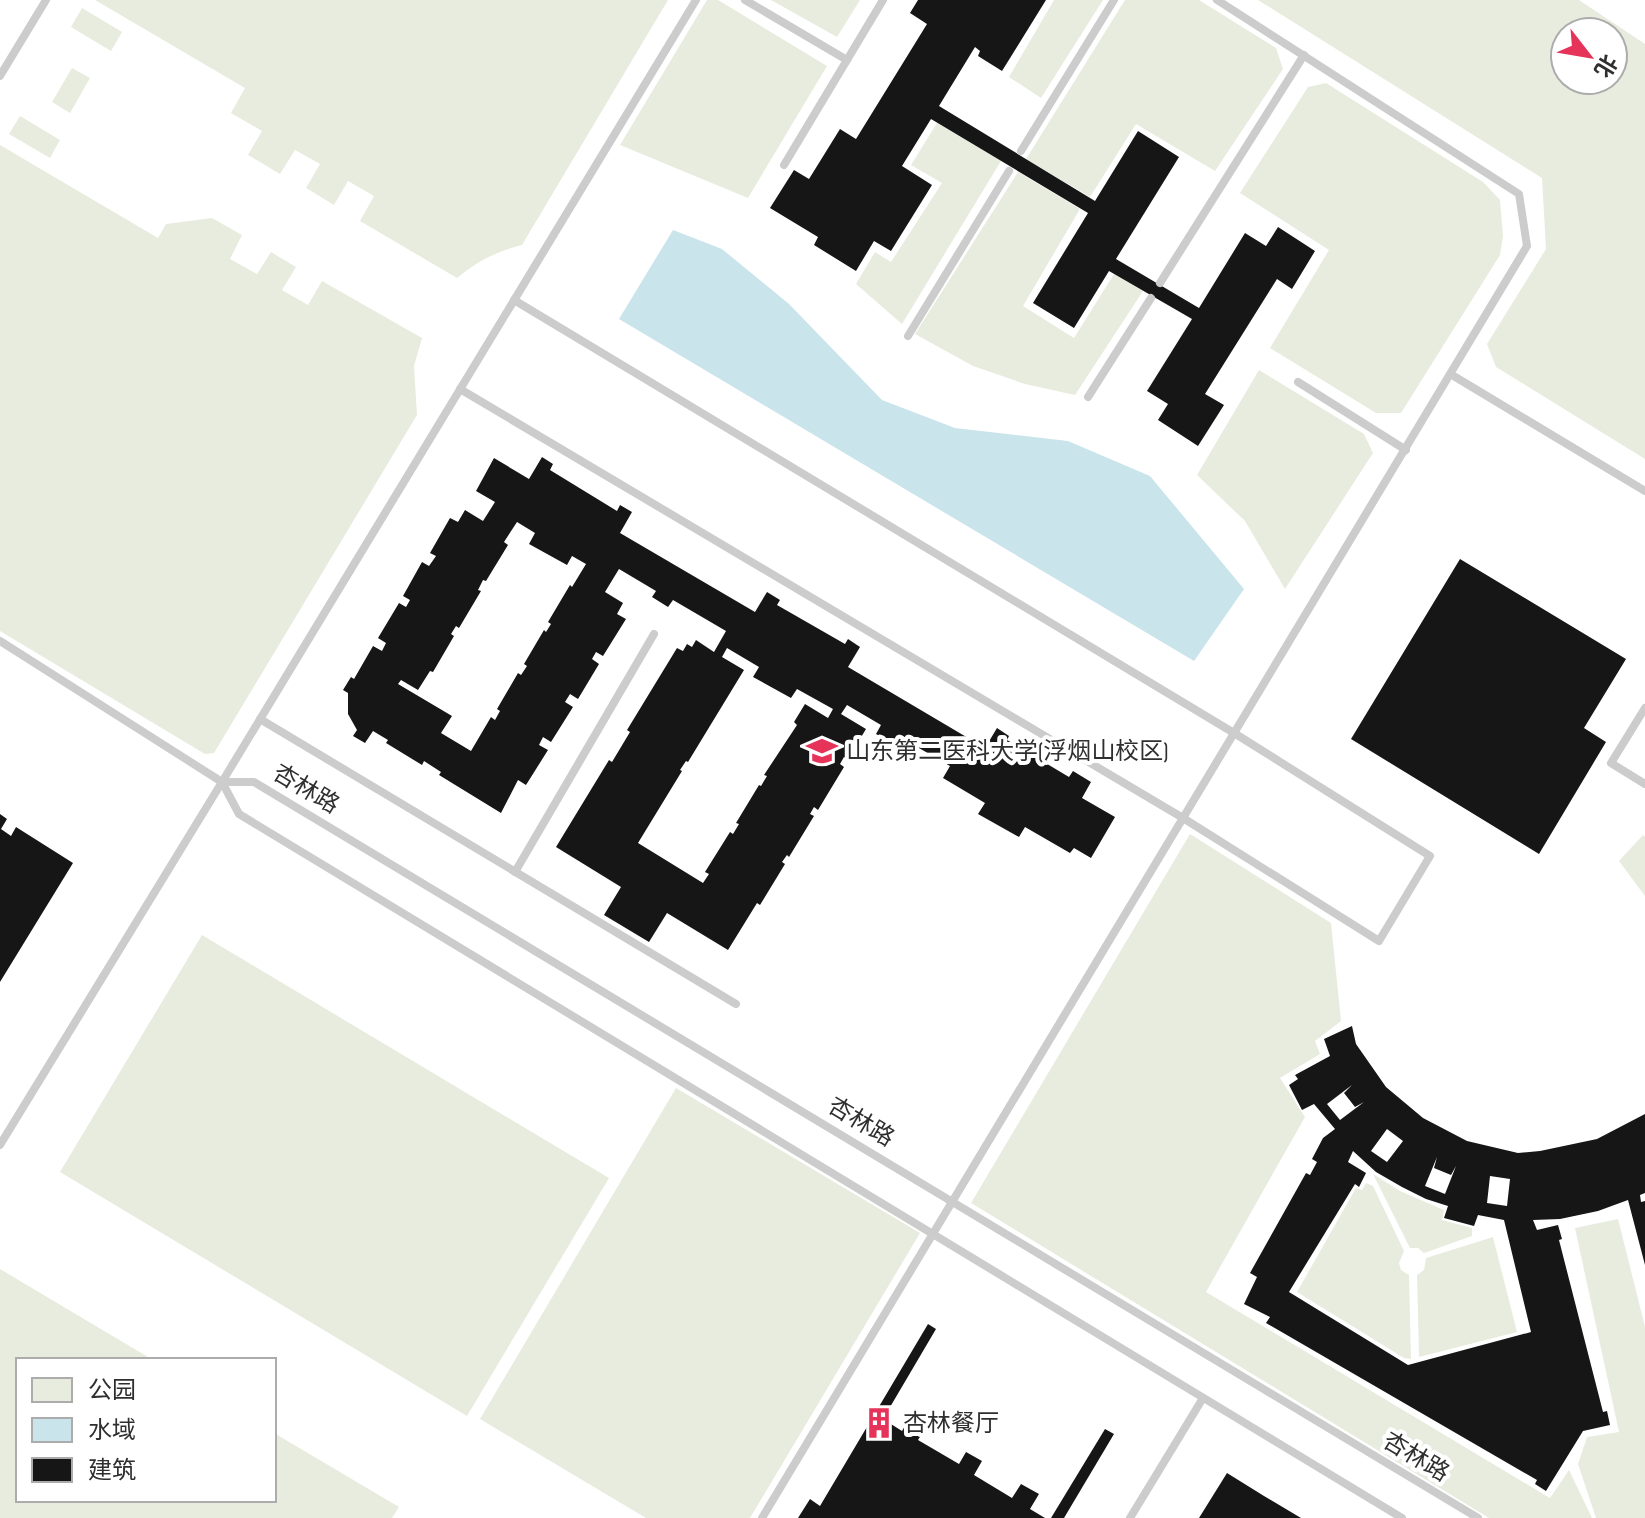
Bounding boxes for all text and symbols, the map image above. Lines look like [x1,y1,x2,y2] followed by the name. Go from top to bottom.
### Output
[1549,16,1629,96] north arrow
[1588,49,1622,82] text: 北
[805,734,839,768] school or university icon: 山东第二医科大学(浮烟山校区)
[846,737,1168,766] place label: 山东第二医科大学(浮烟山校区)
[268,758,344,820] street label: 杏林路
[823,1091,899,1153] street label: 杏林路
[16,1358,276,1502] legend
[88,1376,136,1405] text: 公园
[862,1406,896,1440] building icon: 杏林餐厅
[903,1409,999,1438] place label: 杏林餐厅
[88,1416,136,1445] text: 水域
[1378,1426,1454,1488] street label: 杏林路
[88,1456,136,1485] text: 建筑

